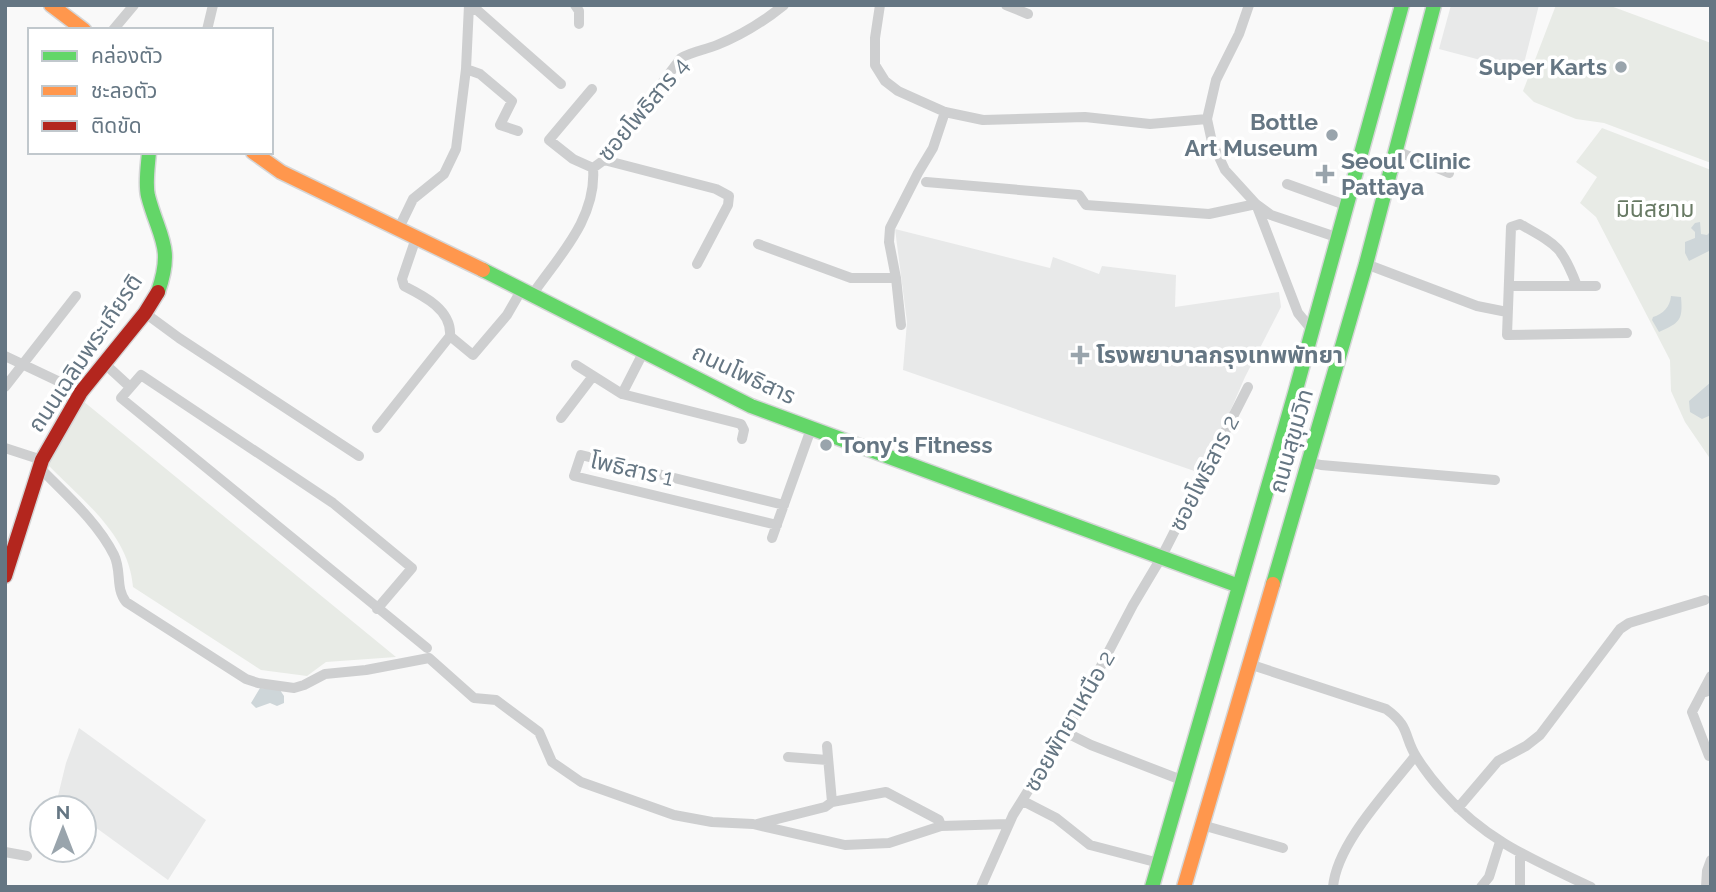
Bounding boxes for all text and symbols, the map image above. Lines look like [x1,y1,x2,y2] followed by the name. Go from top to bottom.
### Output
[28,28,273,154] legend
[91,43,163,68] text: คล่องตัว
[591,51,694,166] street label: ซอยโพธิสาร 4
[1479,53,1607,80] place label: Super Karts
[1613,59,1629,75] marker: Super Karts
[91,78,157,103] text: ชะลอตัว
[1184,108,1318,161] place label: Bottle Art Museum
[91,113,142,138] text: ติดขัด
[1324,127,1340,143] marker: Bottle Art Museum
[1341,147,1471,200] place label: Seoul Clinic Pattaya
[1315,164,1335,184] marker: Seoul Clinic Pattaya
[1616,195,1694,222] park label: มินิสยาม
[22,269,147,437] street label: ถนนเฉลิมพระเกียรติ
[688,338,800,409] street label: ถนนโพธิสาร
[1096,341,1343,369] place label: โรงพยาบาลกรุงเทพพัทยา
[1070,345,1090,365] marker: โรงพยาบาลกรุงเทพพัทยา
[1263,386,1319,496] street label: ถนนสุขุมวิท
[1163,410,1244,535] street label: ซอยโพธิสาร 2
[840,431,993,458] place label: Tony's Fitness
[818,437,834,453] marker: Tony's Fitness
[588,446,676,491] street label: โพธิสาร 1
[1017,646,1120,796] street label: ซอยพัทยาเหนือ 2
[28,794,98,864] north arrow
[56,801,70,823] text: N

